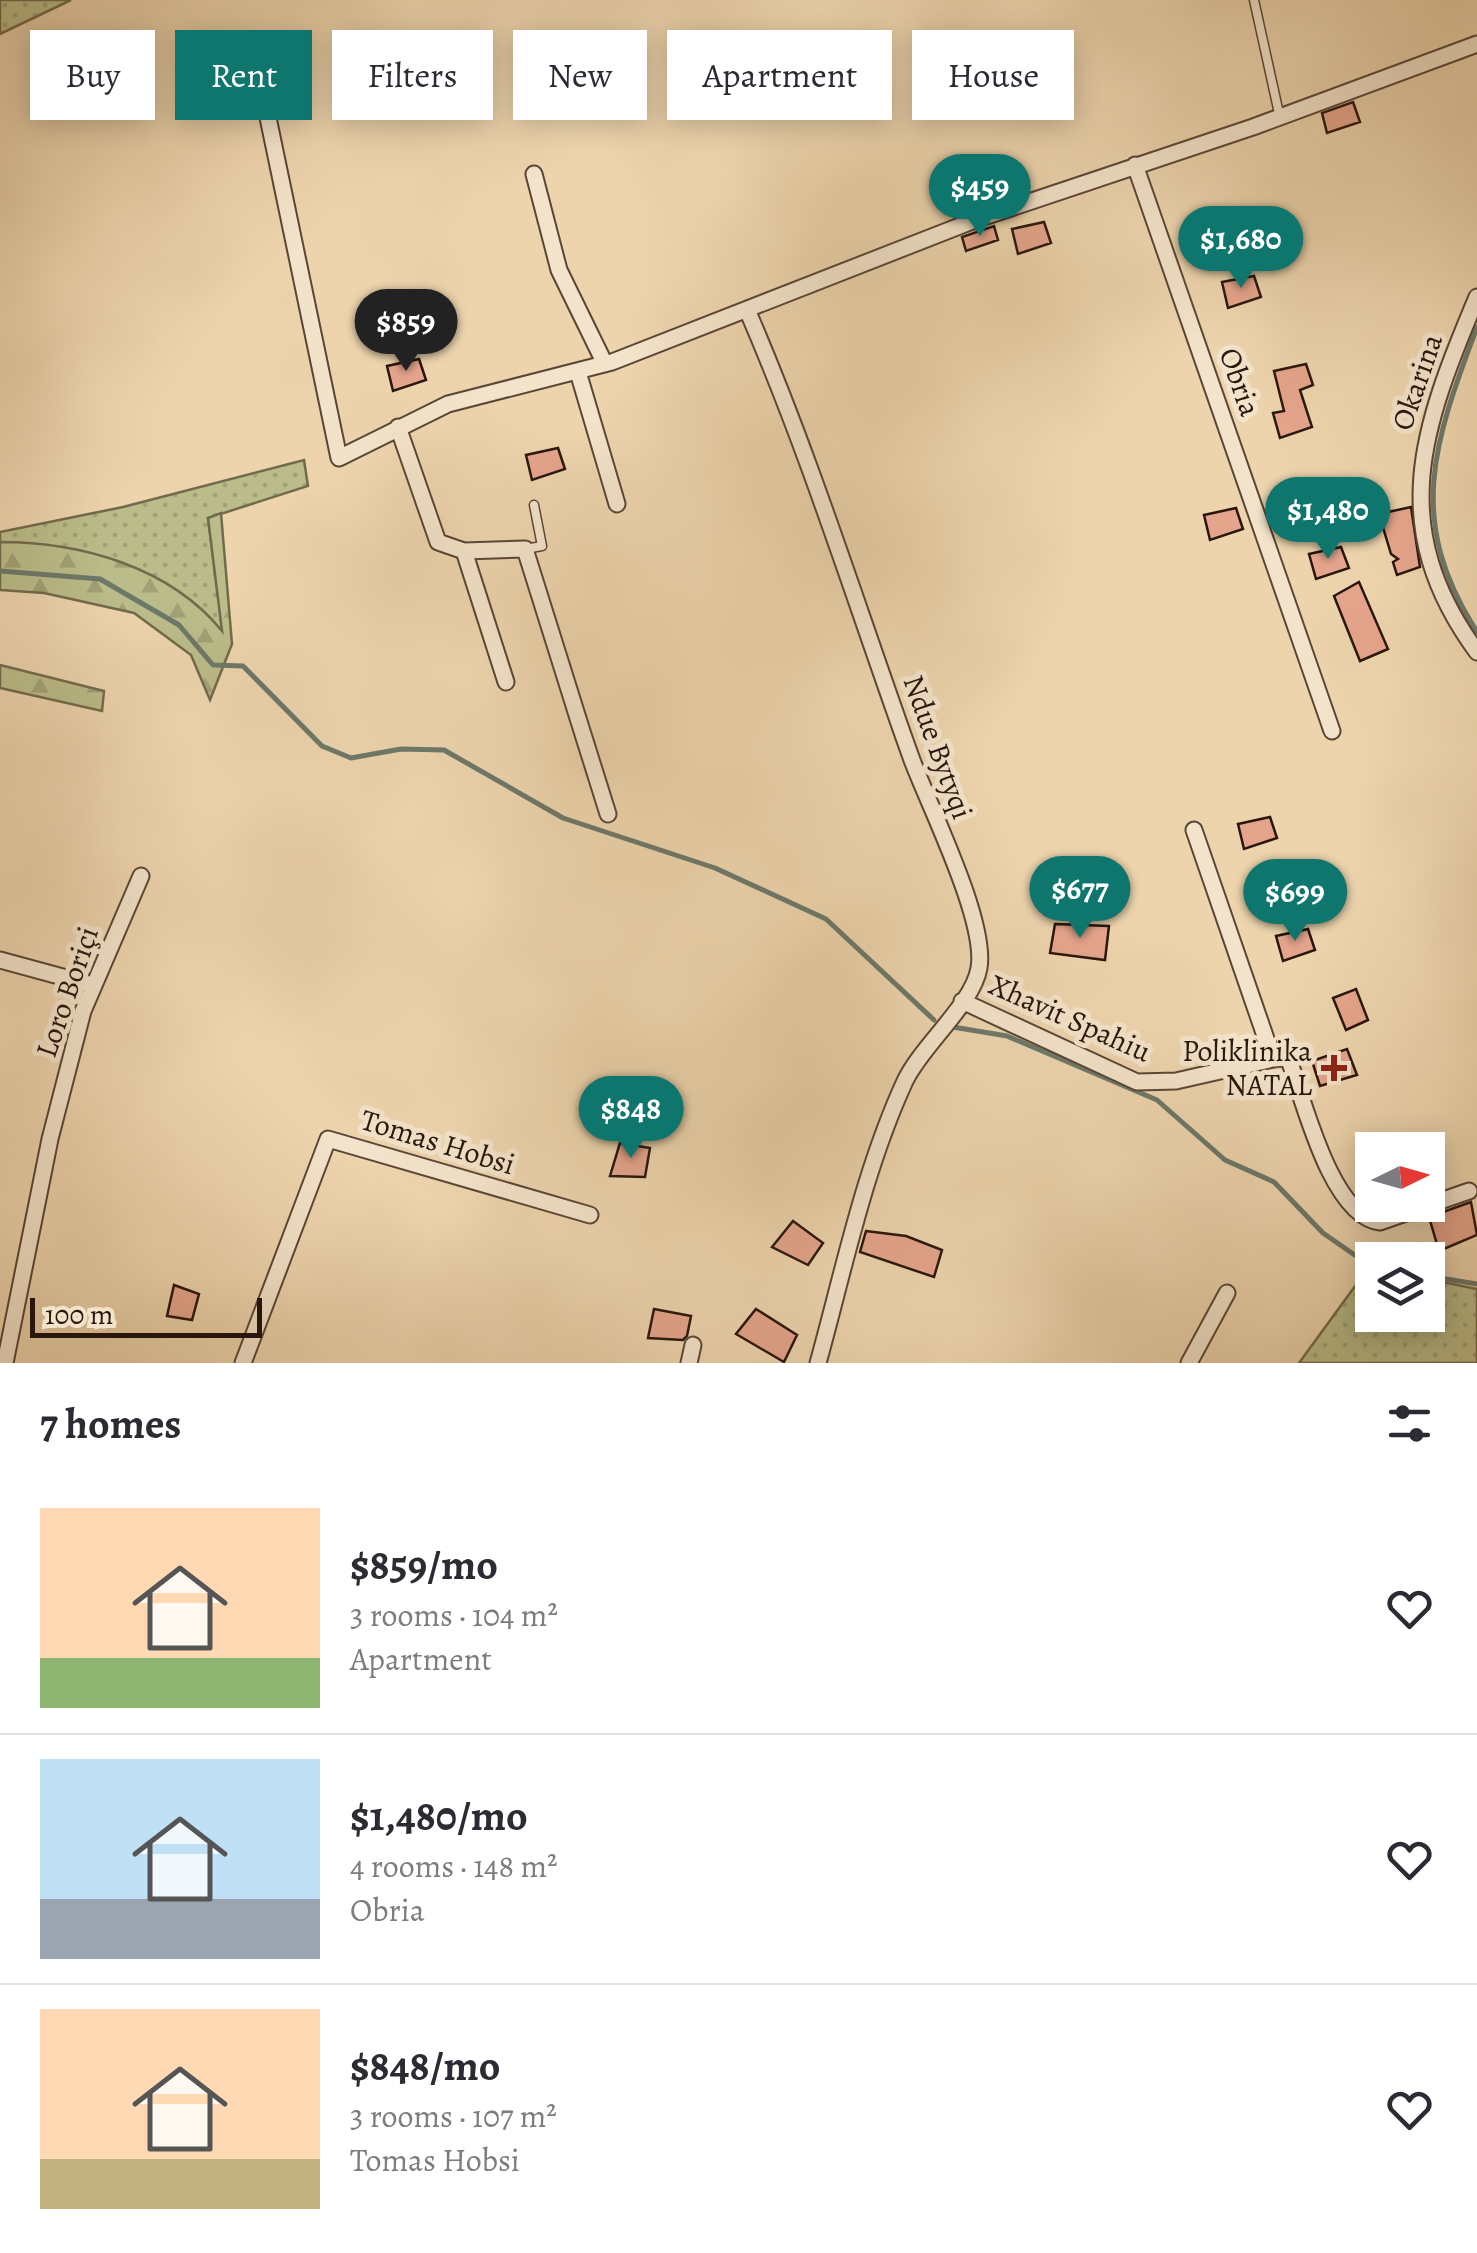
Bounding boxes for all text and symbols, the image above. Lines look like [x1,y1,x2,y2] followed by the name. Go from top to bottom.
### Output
[30,30,155,120] chip: Buy
[175,30,312,120] chip: Rent
[332,30,493,120] chip: Filters
[513,30,647,120] chip: New
[667,30,892,120] chip: Apartment
[912,30,1074,120] chip: House
[921,154,1039,239] pin: $459
[951,164,1009,208] text: $459
[1160,206,1322,291] pin: $1,680
[1200,216,1282,260] text: $1,680
[347,289,465,374] pin: $859
[377,299,435,343] text: $859
[1382,328,1452,436] street label: Okarina
[1210,342,1270,422] street label: Obria
[1247,477,1409,562] pin: $1,480
[1287,487,1369,531] text: $1,480
[893,669,983,825] street label: Ndue Bytyqi
[1021,856,1139,941] pin: $677
[1236,859,1354,944] pin: $699
[1051,866,1109,910] text: $677
[1265,869,1325,913] text: $699
[26,921,108,1063] street label: Loro Boriçi
[983,965,1158,1072] street label: Xhavit Spahiu
[1182,1031,1313,1105] place label: Poliklinika NATAL
[1321,1055,1347,1081] marker: Poliklinika NATAL
[572,1076,690,1161] pin: $848
[601,1086,661,1130] text: $848
[356,1100,520,1184] street label: Tomas Hobsi
[1355,1132,1445,1222] north arrow
[1355,1132,1445,1332] map controls
[1355,1242,1445,1332] button: layers
[30,1293,262,1338] scale bar
[45,1296,113,1334] text: 100 m
[40,1395,181,1452] text: 7 homes
[1382,1396,1437,1451] icon: filters
[350,1536,498,1593] text: $859/mo
[120,1548,240,1668] icon: home
[1382,1581,1437,1636] icon: heart
[350,1593,558,1637] text: 3 rooms · 104 m²
[350,1637,492,1681] text: Apartment
[350,1787,528,1844] text: $1,480/mo
[120,1799,240,1919] icon: home
[1382,1832,1437,1887] icon: heart
[350,1844,558,1888] text: 4 rooms · 148 m²
[350,1888,425,1932] text: Obria
[350,2037,500,2094] text: $848/mo
[120,2049,240,2169] icon: home
[1382,2082,1437,2137] icon: heart
[350,2094,557,2138] text: 3 rooms · 107 m²
[350,2138,520,2182] text: Tomas Hobsi

